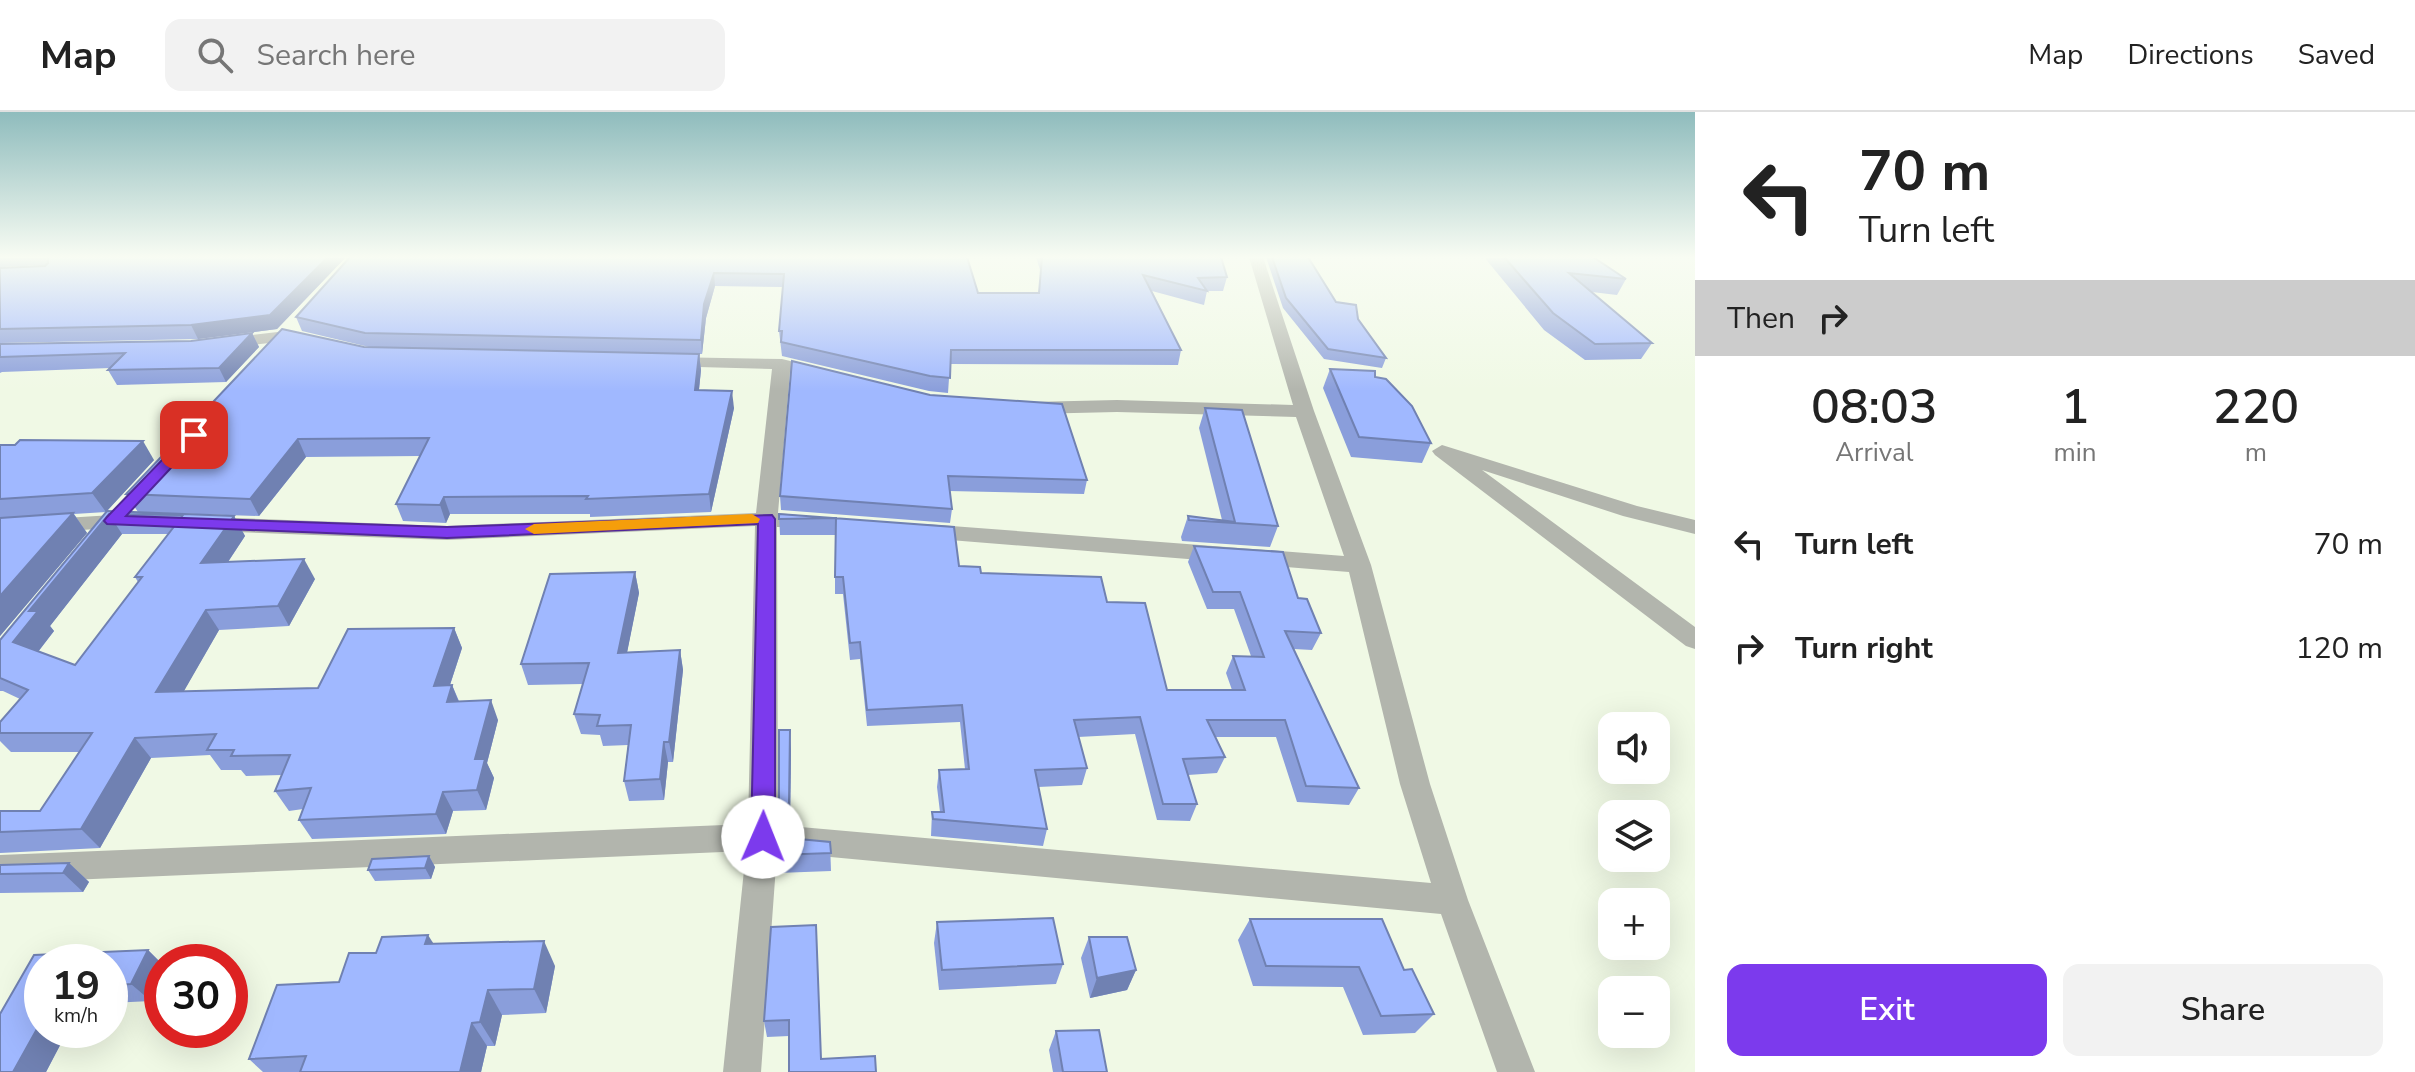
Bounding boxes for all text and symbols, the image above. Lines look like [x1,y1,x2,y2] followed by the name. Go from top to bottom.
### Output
[165,19,725,91] search box
[40,30,117,81] text: Map
[193,33,237,77] icon: search
[257,35,416,76] text: Search here
[2028,36,2083,74] text: Map
[2127,36,2254,74] text: Directions
[2298,36,2375,74] text: Saved
[1859,133,1990,210] text: 70 m
[1727,144,1831,248] icon: left
[1859,206,1994,255] text: Turn left
[1811,296,1855,340] icon: right
[1727,298,1795,339] text: Then
[1811,374,1938,440] text: 08:03
[2061,374,2089,440] text: 1
[2213,374,2299,440] text: 220
[160,401,228,469] pin
[172,413,216,457] icon: arrive
[1835,435,1913,470] text: Arrival
[2054,435,2097,470] text: min
[2245,435,2267,470] text: m
[1727,522,1771,566] icon: left
[1795,524,1913,565] text: Turn left
[2314,524,2383,565] text: 70 m
[1727,626,1771,670] icon: right
[1795,628,1933,669] text: Turn right
[2296,628,2383,669] text: 120 m
[1598,712,1670,1048] map controls
[1598,712,1670,784] button: sound
[721,795,805,879] position arrow
[1598,800,1670,872] button: layers
[1598,888,1670,960] button: +
[144,944,248,1048] speed limit sign: 30
[52,959,100,1013] text: 19
[1727,964,2047,1056] button: Exit
[2063,964,2383,1056] button: Share
[1598,976,1670,1048] button: −
[54,1002,98,1029] text: km/h

